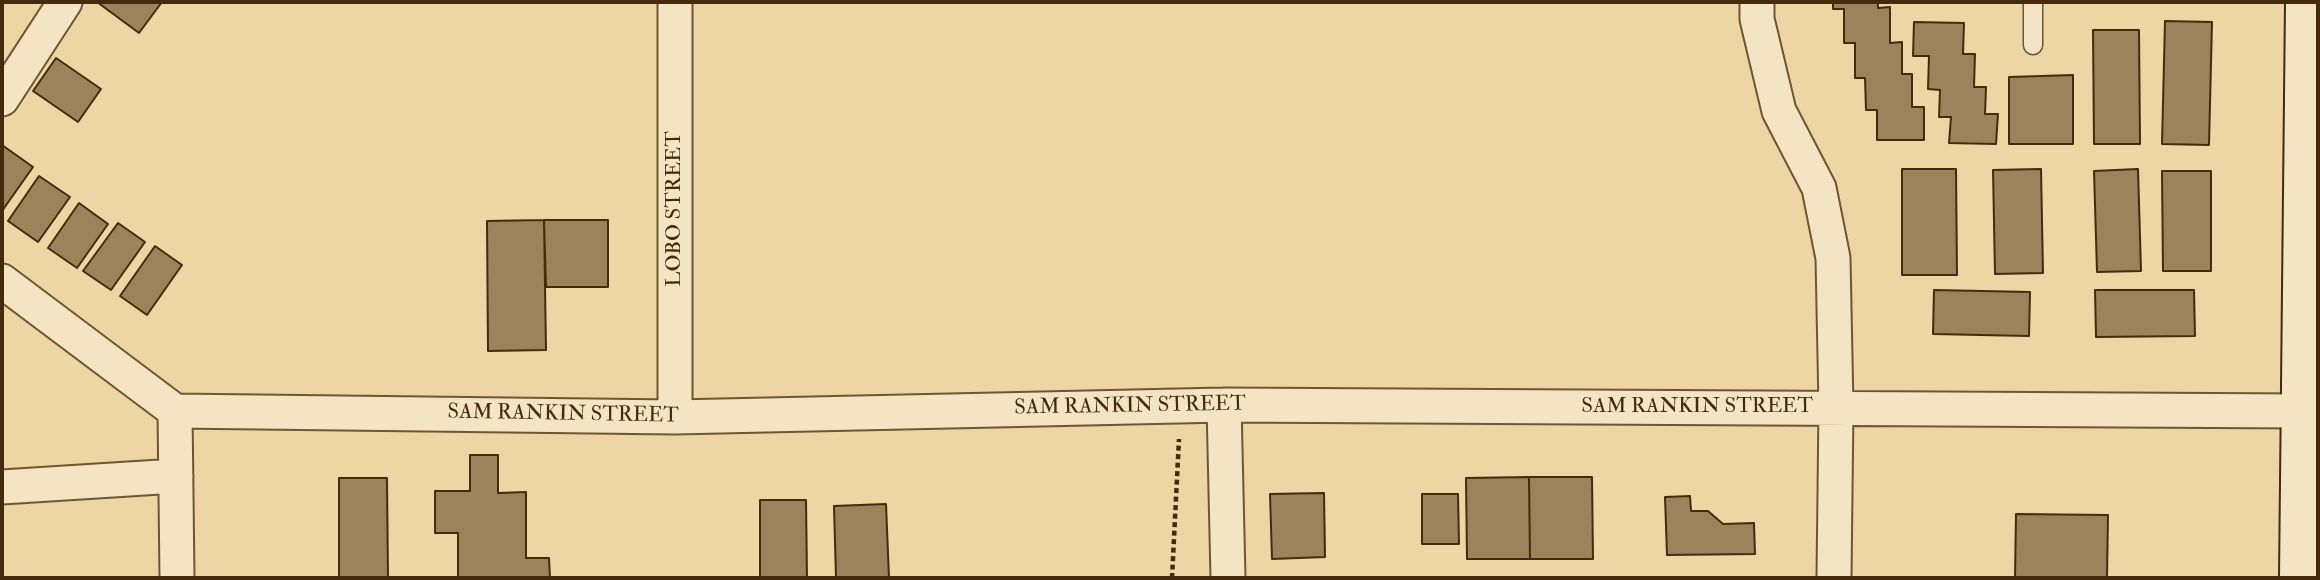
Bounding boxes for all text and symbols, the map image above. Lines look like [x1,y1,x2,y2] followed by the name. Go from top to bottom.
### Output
[662,131,688,287] street label: LOBO STREET
[1014,392,1246,422] street label: SAM RANKIN STREET
[1581,394,1813,420] street label: SAM RANKIN STREET
[447,400,679,430] street label: SAM RANKIN STREET

